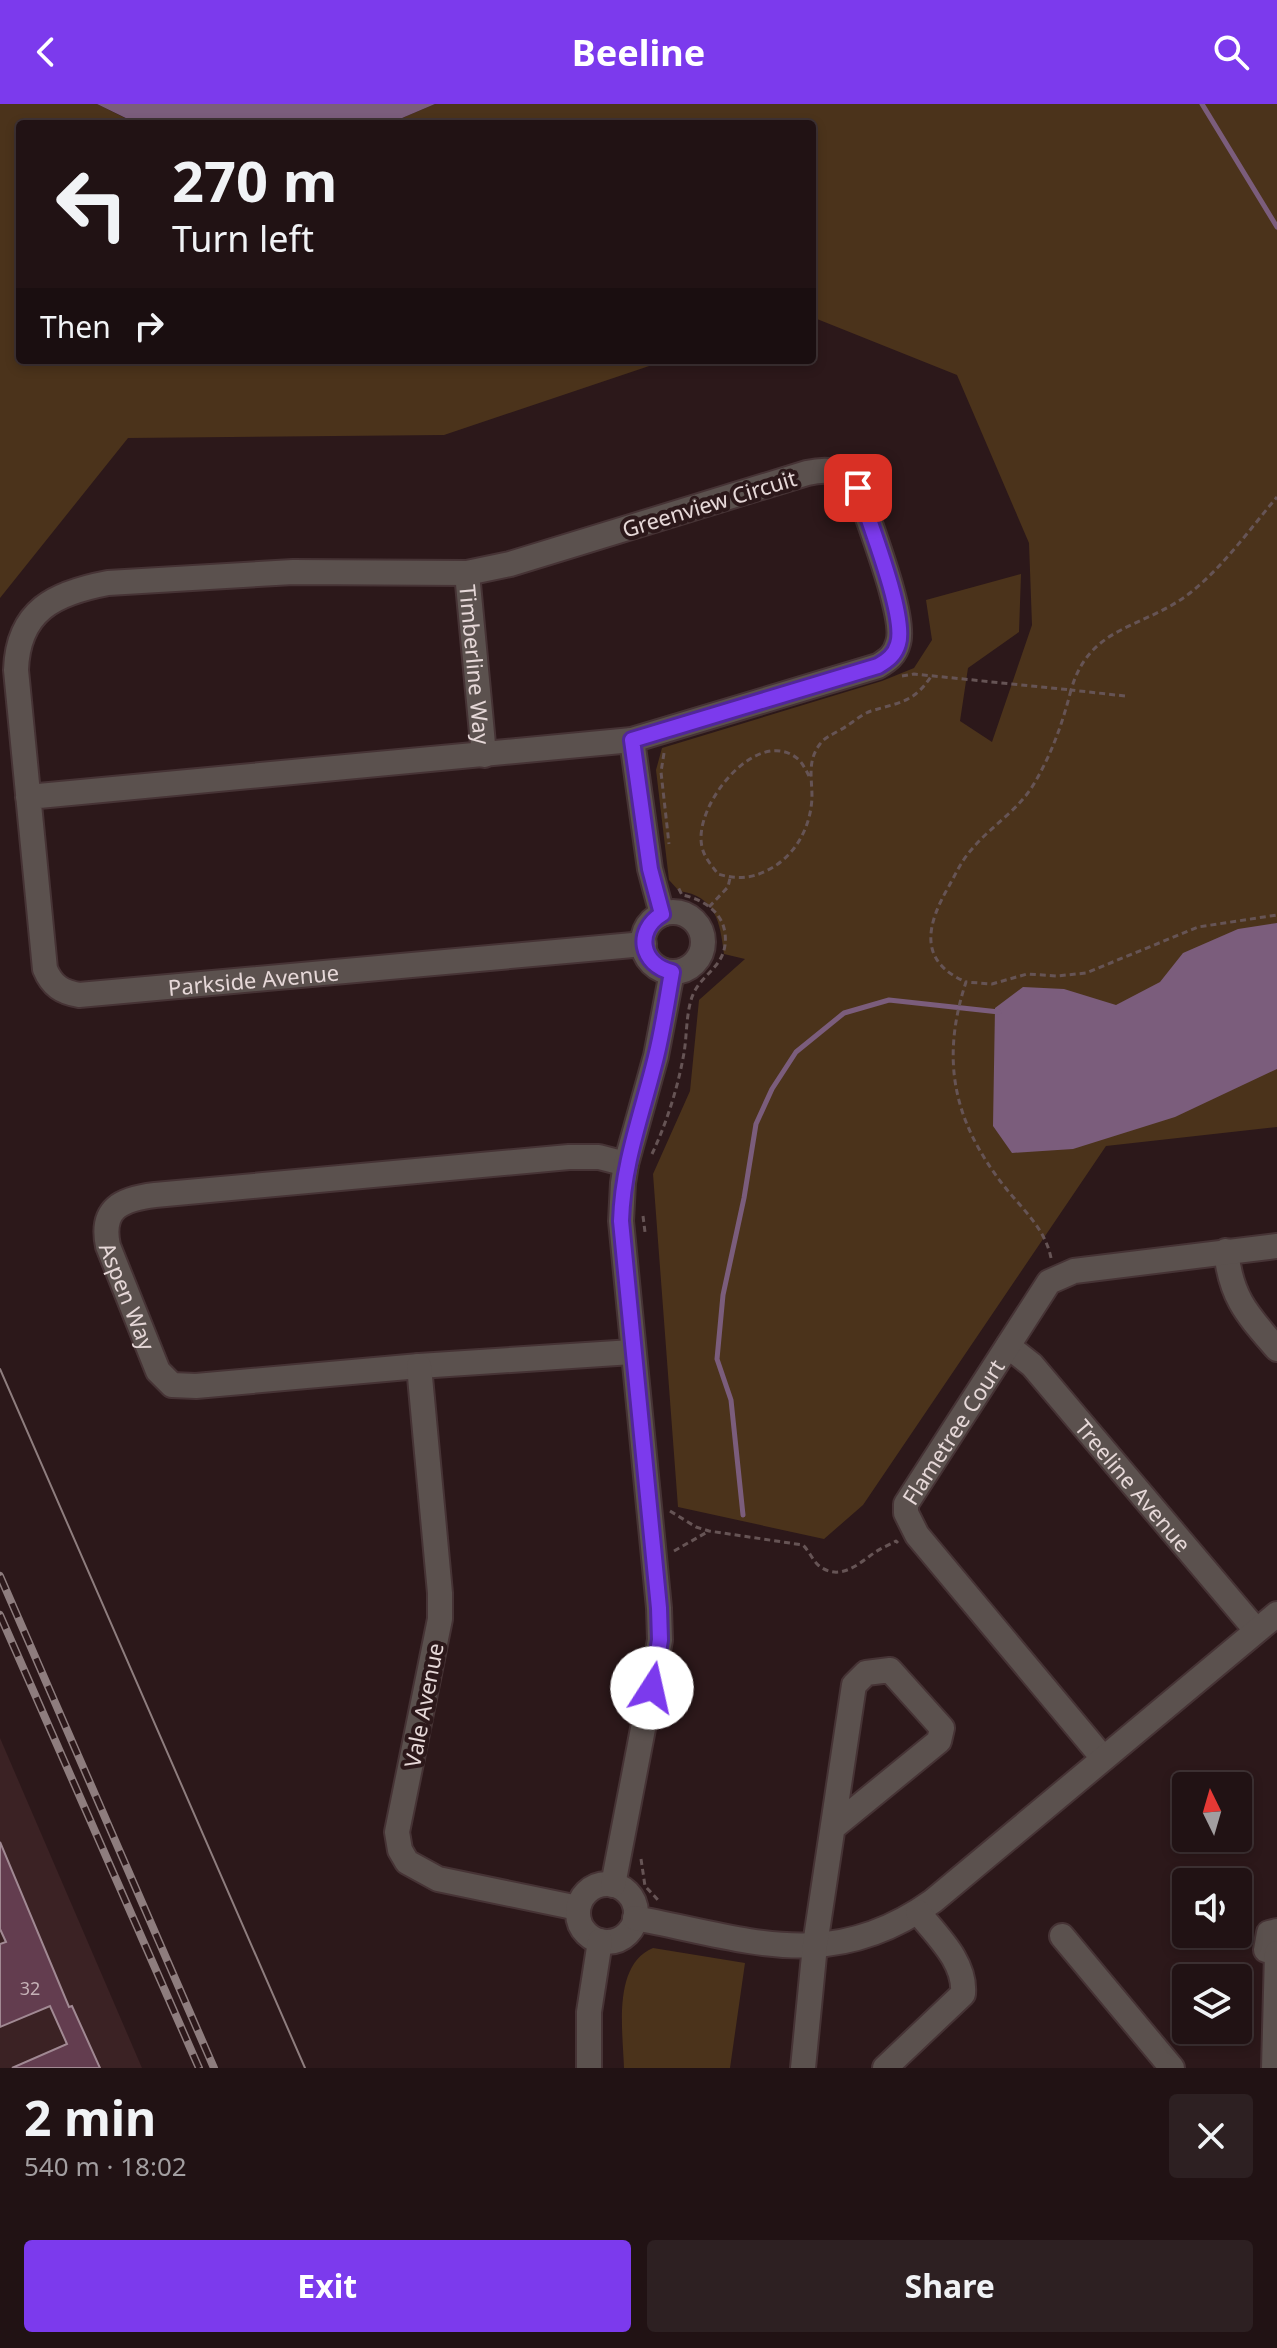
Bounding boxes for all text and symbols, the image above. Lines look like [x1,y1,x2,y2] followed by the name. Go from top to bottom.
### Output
[572,28,705,77] text: Beeline
[24,30,68,74] icon: back
[1209,30,1253,74] icon: search
[172,142,337,218] text: 270 m
[40,152,144,256] icon: left
[172,214,314,263] text: Turn left
[127,304,171,348] icon: right
[40,306,111,347] text: Then
[824,454,892,522] pin
[618,462,800,544] street label: Greenview Circuit
[836,466,880,510] icon: arrive
[453,583,498,747] street label: Timberline Way
[167,957,340,1002] street label: Parkside Avenue
[93,1238,163,1355] street label: Aspen Way
[895,1353,1011,1510] street label: Flametree Court
[1069,1412,1198,1558] street label: Treeline Avenue
[396,1640,450,1770] street label: Vale Avenue
[610,1646,694,1730] position arrow
[1172,1772,1252,1852] north arrow
[1172,1772,1252,2044] map controls
[1172,1868,1252,1948] button: sound
[1172,1964,1252,2044] button: layers
[20,1976,40,2000] house number: 32
[24,2085,156,2150] text: 2 min
[1169,2094,1253,2178] button: close
[24,2148,187,2184] text: 540 m · 18:02
[24,2240,631,2332] button: Exit
[647,2240,1253,2332] button: Share

